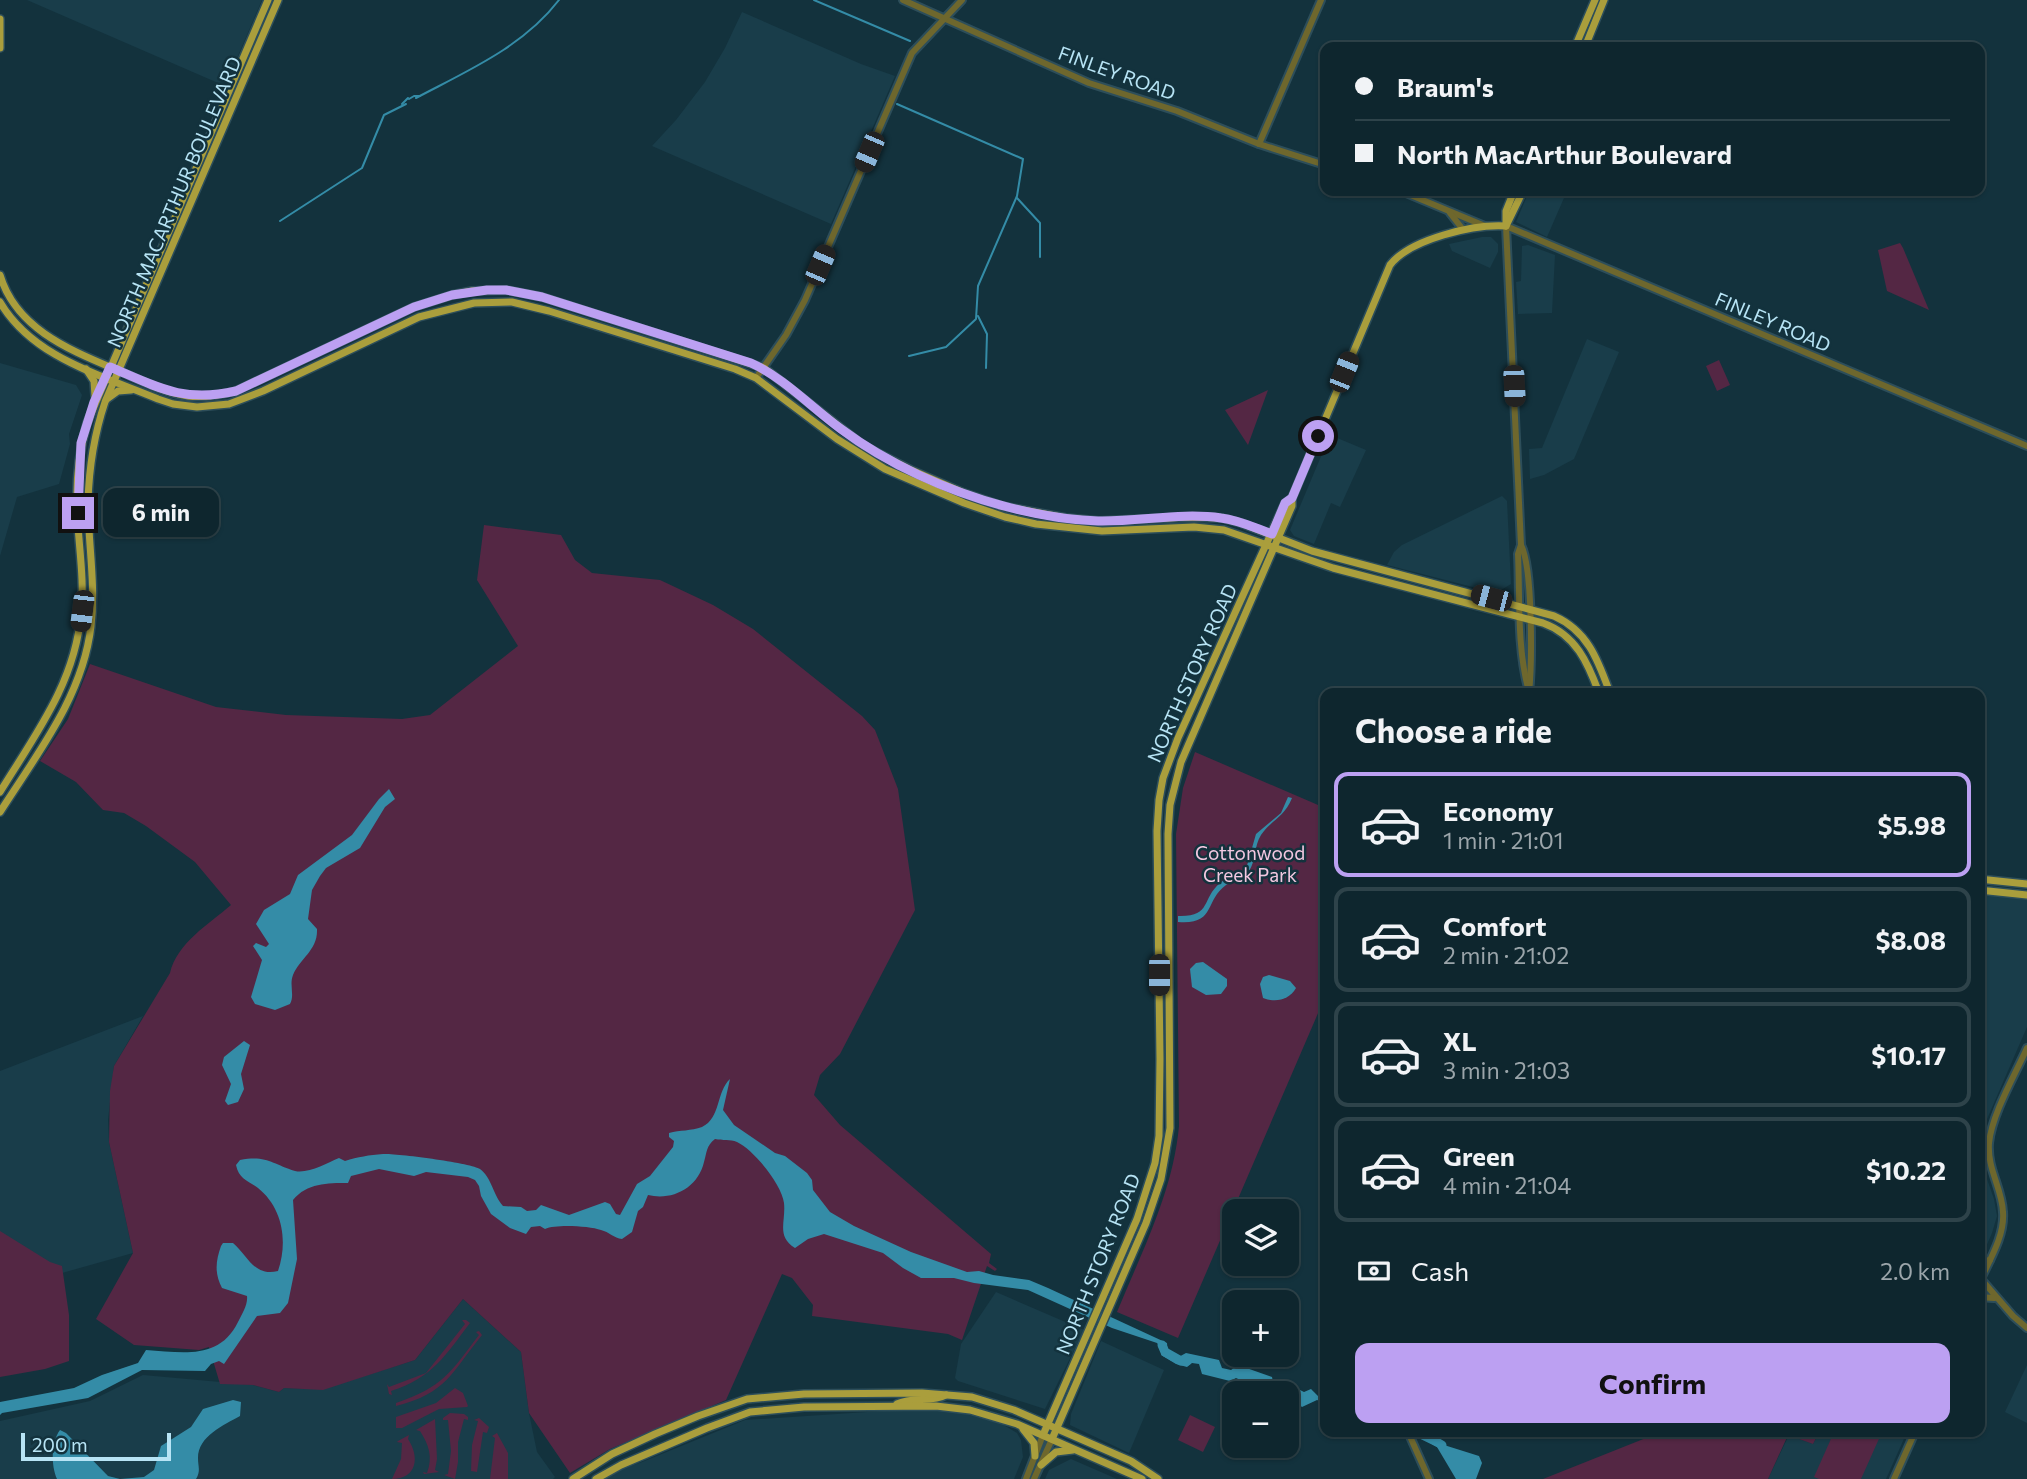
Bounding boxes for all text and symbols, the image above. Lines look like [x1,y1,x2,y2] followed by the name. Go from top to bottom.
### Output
[1055,41,1179,104] street label: FINLEY ROAD
[102,53,245,351] street label: NORTH MACARTHUR BOULEVARD
[1397,71,1494,102] text: Braum's
[852,129,887,175] car
[1397,138,1732,169] text: North MacArthur Boulevard
[803,242,838,288] car
[1712,287,1834,356] street label: FINLEY ROAD
[1327,349,1362,395] car
[1503,364,1526,408] car
[1302,420,1334,452] route start
[102,489,218,538] callout: 6 min
[62,497,94,529] route end
[132,498,190,526] text: 6 min
[1142,580,1241,766] street label: NORTH STORY ROAD
[1468,582,1515,614] car
[70,589,95,633] car
[1355,710,1552,750] text: Choose a ride
[1359,793,1422,856] icon: car
[1443,795,1554,826] text: Economy
[1878,809,1946,840] text: $5.98
[1443,826,1563,854] text: 1 min · 21:01
[1195,841,1305,886] park label: Cottonwood Creek Park
[1359,908,1422,971] icon: car
[1443,910,1546,941] text: Comfort
[1875,924,1946,955] text: $8.08
[1443,941,1569,969] text: 2 min · 21:02
[1149,954,1170,996] car
[1359,1023,1422,1086] icon: car
[1443,1025,1477,1056] text: XL
[1871,1039,1946,1070] text: $10.17
[1443,1056,1570,1084] text: 3 min · 21:03
[1359,1138,1422,1201] icon: car
[1443,1140,1515,1171] text: Green
[1866,1154,1946,1185] text: $10.22
[1051,1170,1144,1358] street label: NORTH STORY ROAD
[1443,1171,1571,1199] text: 4 min · 21:04
[1222,1199,1299,1458] map controls
[1222,1199,1299,1276] button: layers
[1355,1252,1393,1290] icon: cash
[1411,1255,1469,1286] text: Cash
[1880,1257,1950,1285] text: 2.0 km
[1222,1290,1299,1367] button: +
[1355,1343,1950,1423] button: Confirm
[1222,1381,1299,1458] button: −
[21,1430,172,1462] scale bar
[32,1433,88,1456] text: 200 m

